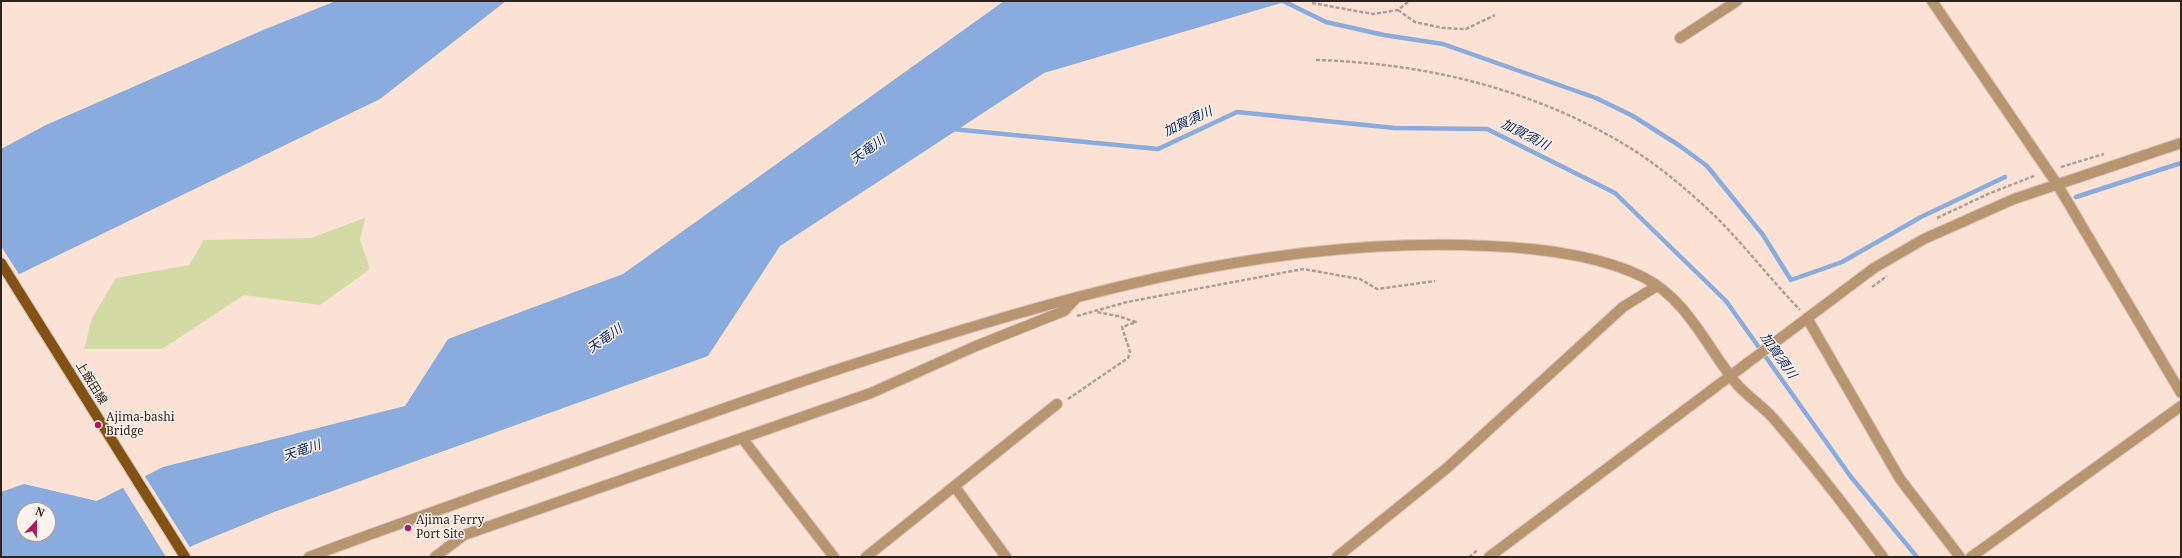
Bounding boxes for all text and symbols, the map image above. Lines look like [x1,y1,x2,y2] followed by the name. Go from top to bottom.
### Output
[1161,104,1215,140] water label: 加賀須川
[1498,116,1552,154] water label: 加賀須川
[848,132,888,168] water label: 天竜川
[585,321,625,357] water label: 天竜川
[1757,330,1799,382] water label: 加賀須川
[72,359,110,407] street label: 上飯田線
[106,411,175,439] place label: Ajima-bashi Bridge
[93,420,103,430] marker: Ajima-bashi Bridge
[281,437,323,465] water label: 天竜川
[16,502,56,542] north arrow
[33,503,47,520] text: N
[416,514,484,542] place label: Ajima Ferry Port Site
[403,523,413,533] marker: Ajima Ferry Port Site

